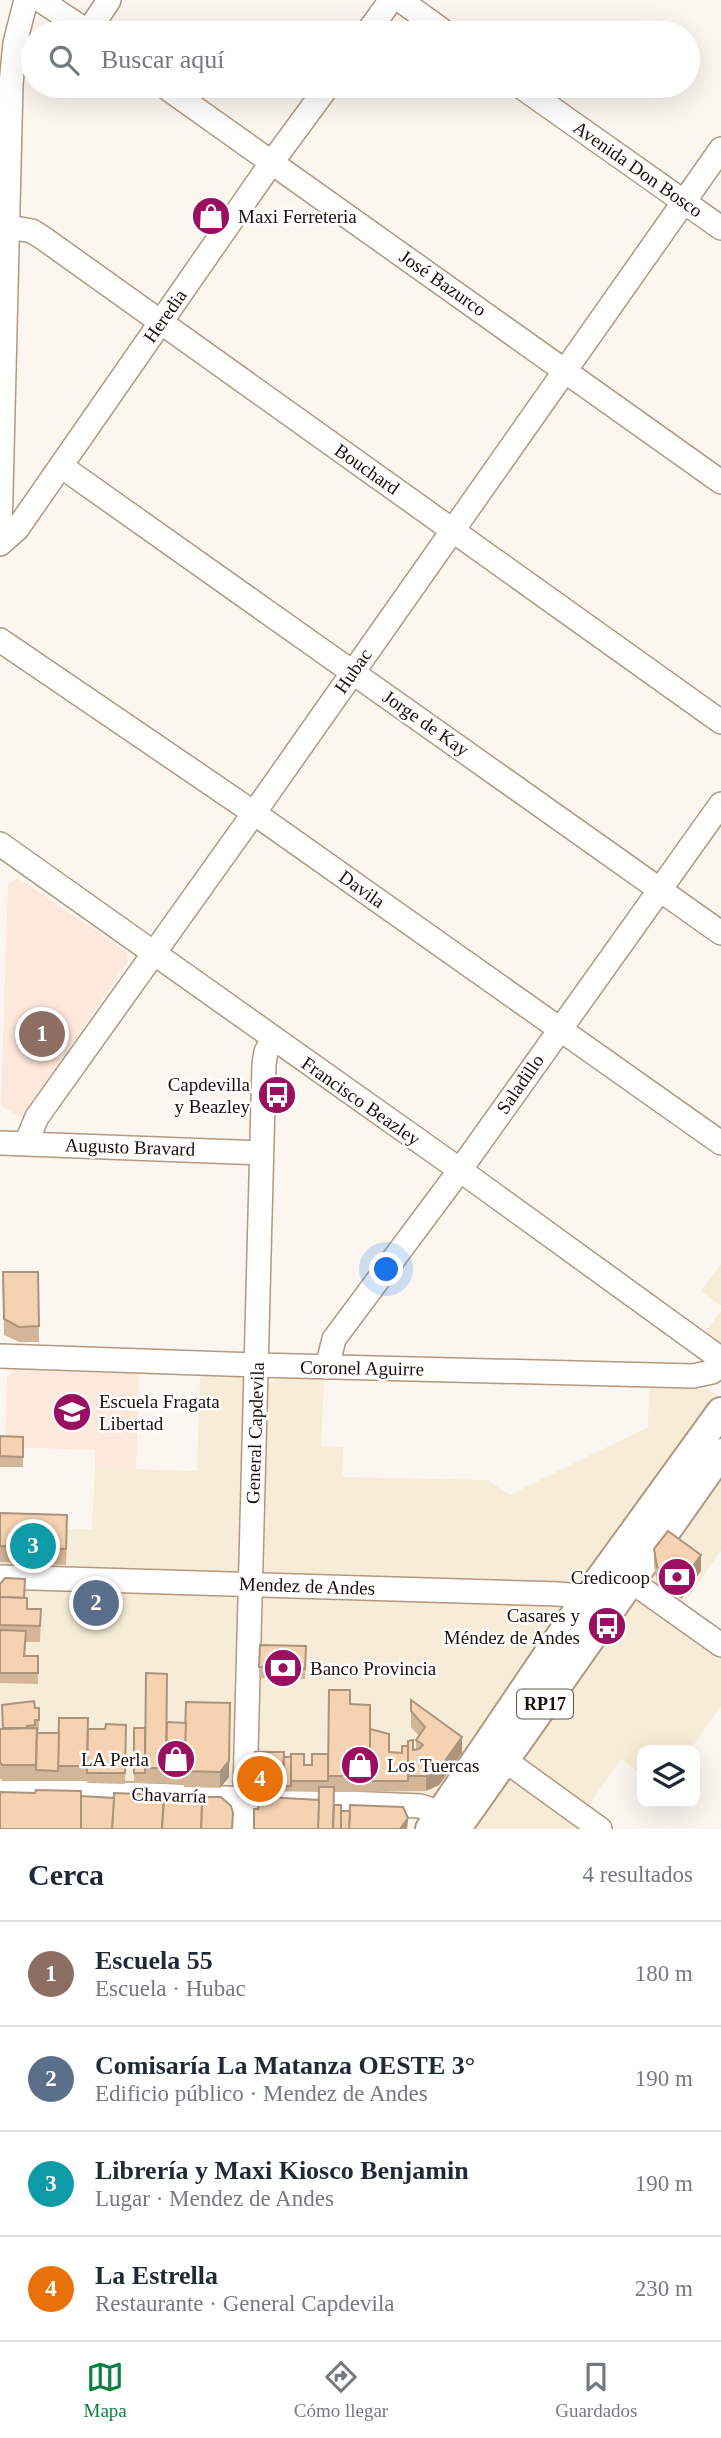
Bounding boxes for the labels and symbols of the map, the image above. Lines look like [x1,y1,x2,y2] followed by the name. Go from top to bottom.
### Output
[569,117,707,221] street label: Avenida Don Bosco
[190,195,232,237] shop icon: Maxi Ferreteria
[238,206,357,227] place label: Maxi Ferreteria
[396,245,490,321] street label: José Bazurco
[139,285,191,347] street label: Heredia
[331,439,404,499] street label: Bouchard
[330,645,376,697] street label: Hubac
[379,686,473,761] street label: Jorge de Kay
[335,866,389,912] street label: Davila
[19,1008,65,1060] pin: 1
[492,1050,548,1118] street label: Saladillo
[298,1052,425,1150] street label: Francisco Beazley
[168,1074,251,1117] place label: Capdevilla y Beazley
[256,1074,298,1116] bus stop icon: Capdevilla y Beazley
[65,1134,196,1160] street label: Augusto Bravard
[369,1252,403,1286] your location
[300,1356,424,1380] street label: Coronel Aguirre
[242,1361,268,1504] street label: General Capdevila
[51,1391,93,1433] school or university icon: Escuela Fragata Libertad
[99,1391,220,1434] place label: Escuela Fragata Libertad
[10,1520,56,1572] pin: 3
[656,1556,698,1598] bank icon: Credicoop
[571,1567,650,1588] place label: Credicoop
[239,1573,375,1599] street label: Mendez de Andes
[73,1577,119,1629] pin: 2
[444,1605,580,1648] place label: Casares y Méndez de Andes
[586,1605,628,1647] bus stop icon: Casares y Méndez de Andes
[262,1647,304,1689] bank icon: Banco Provincia
[310,1658,437,1679] place label: Banco Provincia
[517,1689,573,1718] road number: RP17
[155,1738,197,1780] shop icon: LA Perla
[339,1744,381,1786] shop icon: Los Tuercas
[81,1749,150,1770] place label: LA Perla
[237,1753,283,1805] pin: 4
[387,1755,479,1776] place label: Los Tuercas
[131,1783,207,1807] street label: Chavarría

